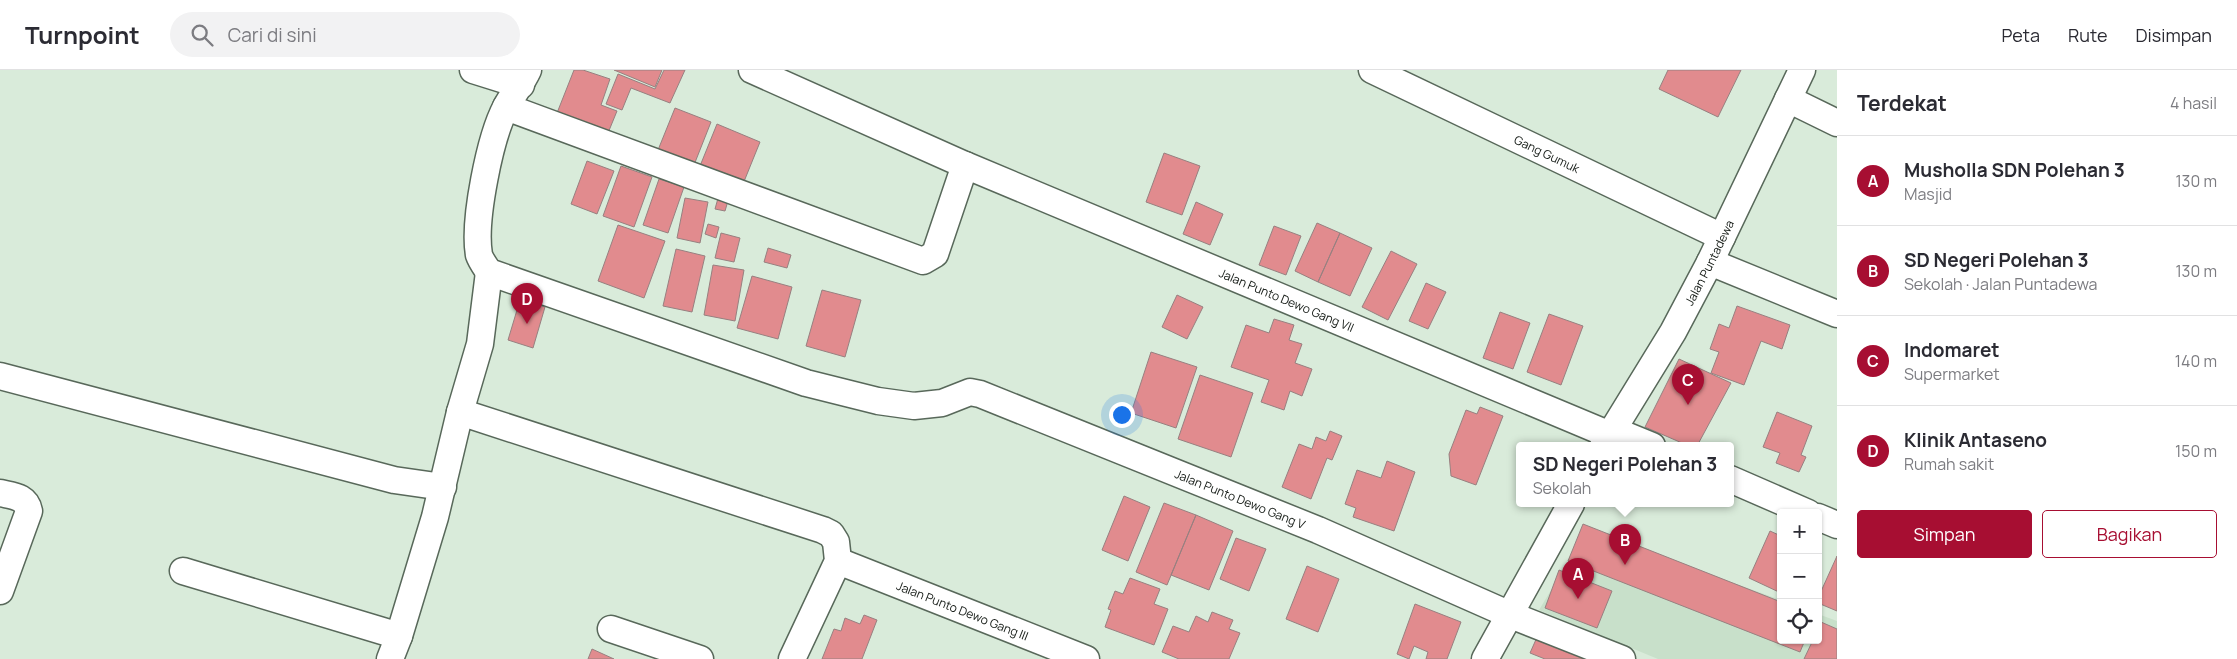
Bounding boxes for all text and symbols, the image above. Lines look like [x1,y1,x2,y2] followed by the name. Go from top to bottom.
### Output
[170,12,520,57] search box
[25,18,140,51] text: Turnpoint
[188,21,216,49] icon: search
[228,22,317,48] text: Cari di sini
[2001,23,2040,47] text: Peta
[2068,23,2107,47] text: Rute
[2135,23,2212,47] text: Disimpan
[1857,89,1947,117] text: Terdekat
[2170,92,2217,114] text: 4 hasil
[1512,131,1584,177] street label: Gang Gumuk
[1904,157,2125,183] text: Musholla SDN Polehan 3
[1868,170,1878,192] text: A
[2175,170,2217,192] text: 130 m
[1904,183,1952,205] text: Masjid
[1680,217,1738,308] street label: Jalan Puntadewa
[1904,247,2089,273] text: SD Negeri Polehan 3
[1868,260,1878,282] text: B
[2175,260,2217,282] text: 130 m
[1217,264,1357,335] street label: Jalan Punto Dewo Gang VII
[1904,273,2097,295] text: Sekolah · Jalan Puntadewa
[511,283,543,324] pin: D
[1904,337,2000,363] text: Indomaret
[1867,350,1879,372] text: C
[2175,350,2217,372] text: 140 m
[1904,363,2000,385] text: Supermarket
[1672,364,1704,405] pin: C
[1109,402,1135,428] your location
[1904,427,2047,453] text: Klinik Antaseno
[1867,440,1879,462] text: D
[2175,440,2217,462] text: 150 m
[1516,442,1734,507] popup
[1533,451,1717,477] text: SD Negeri Polehan 3
[1904,453,1994,475] text: Rumah sakit
[1172,465,1309,533] street label: Jalan Punto Dewo Gang V
[1533,477,1591,499] text: Sekolah
[1777,509,1822,644] map controls
[1777,509,1822,554] button: +
[1857,510,2032,558] button: Simpan
[2042,510,2217,558] button: Bagikan
[1609,524,1641,565] pin: B
[1777,554,1822,599] button: −
[1562,558,1594,599] pin: A
[894,577,1031,644] street label: Jalan Punto Dewo Gang III
[1777,599,1822,644] button: locate

